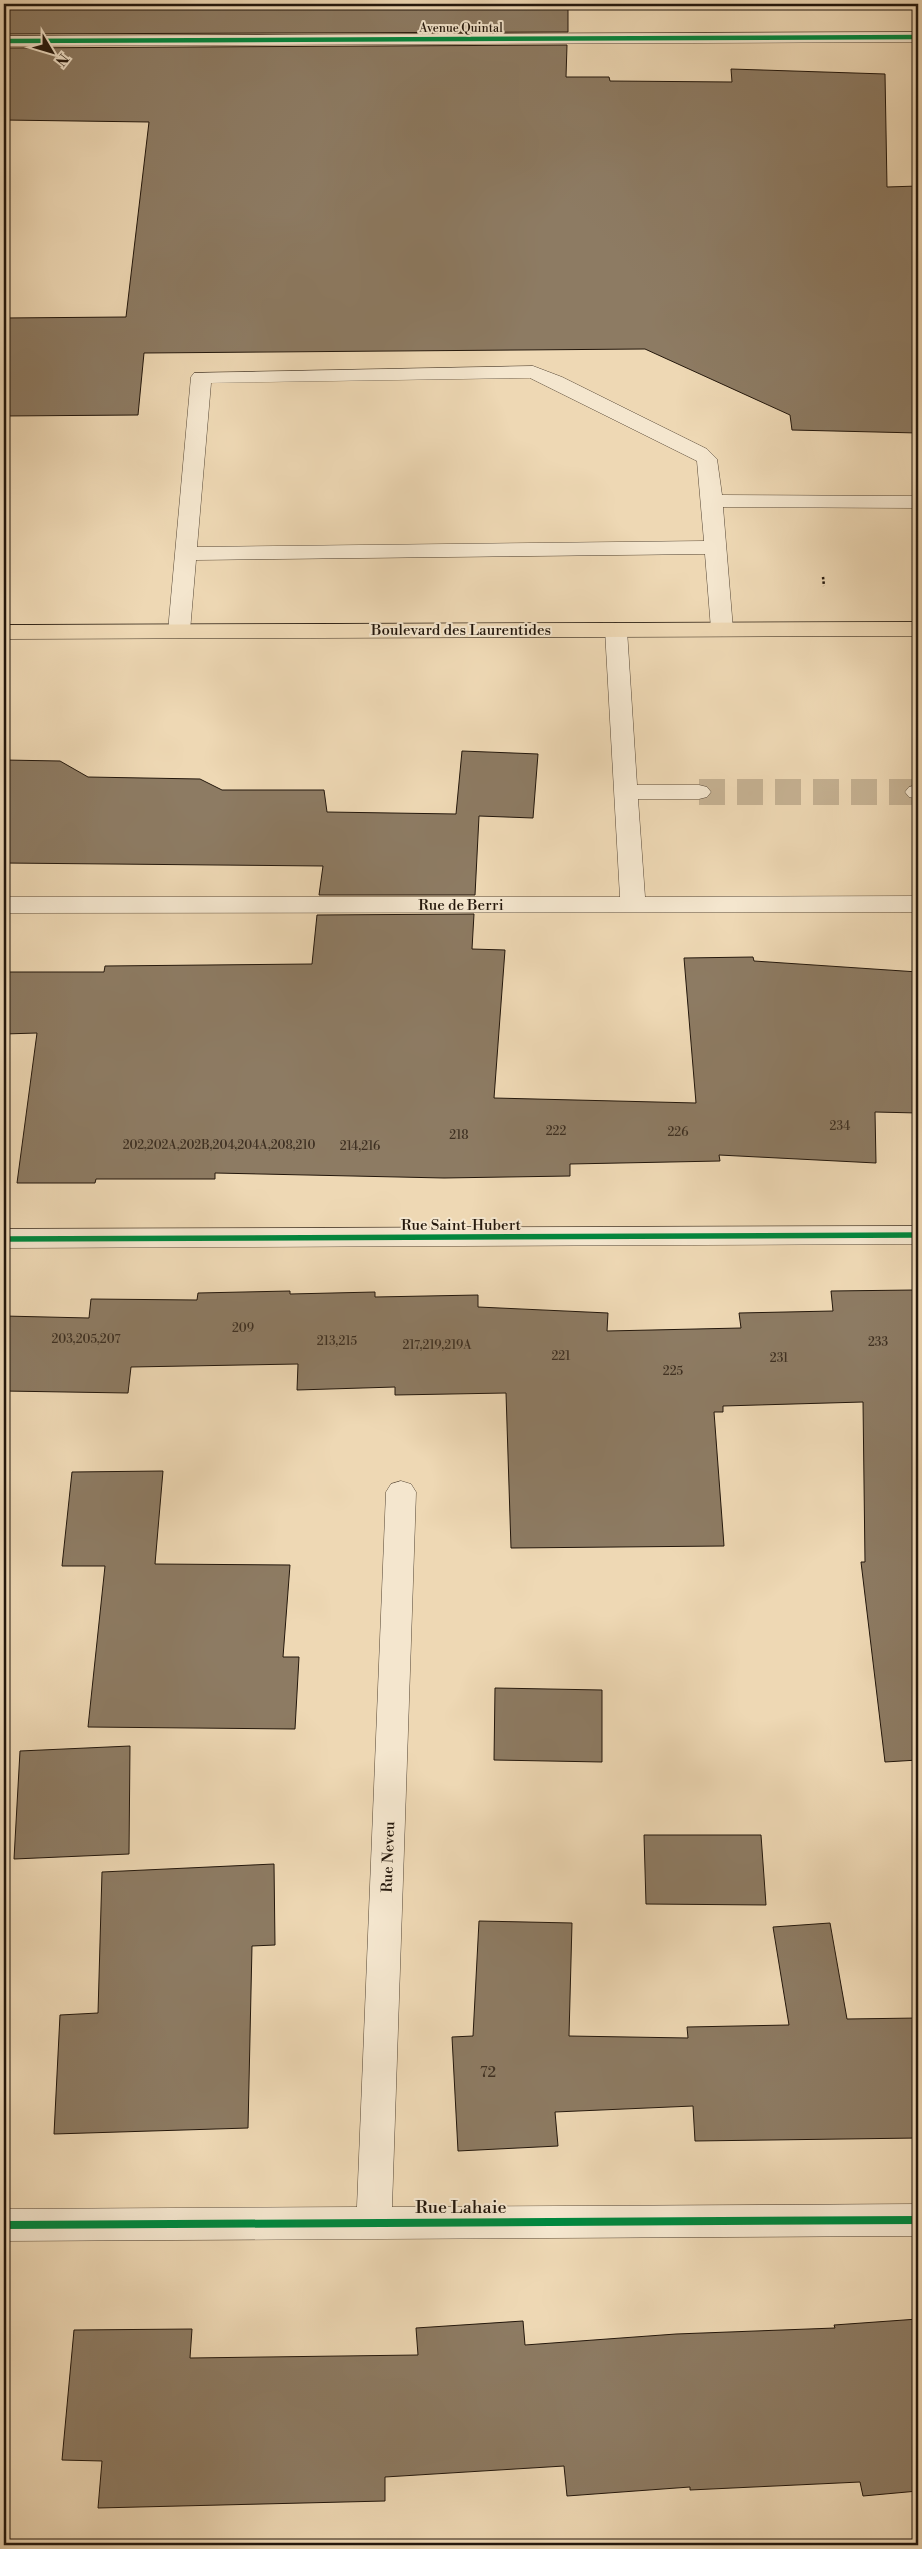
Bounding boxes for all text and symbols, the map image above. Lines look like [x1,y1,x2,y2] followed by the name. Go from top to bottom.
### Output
[418,21,503,36] street label: Avenue Quintal
[28,28,78,78] north arrow
[51,49,72,69] text: N
[370,621,551,640] street label: Boulevard des Laurentides
[418,896,504,915] street label: Rue de Berri
[830,1119,850,1134] house number: 234
[546,1124,566,1139] house number: 222
[668,1125,688,1140] house number: 226
[449,1128,469,1143] house number: 218
[123,1138,315,1153] house number: 202,202A,202B,204,204A,208,210
[340,1139,380,1154] house number: 214,216
[401,1216,522,1235] street label: Rue Saint-Hubert
[232,1321,254,1336] house number: 209
[51,1332,121,1347] house number: 203,205,207
[317,1334,358,1349] house number: 213,215
[868,1335,888,1350] house number: 233
[402,1338,472,1353] house number: 217,219,219A
[552,1349,571,1364] house number: 221
[770,1351,789,1366] house number: 231
[663,1364,684,1379] house number: 225
[378,1821,399,1893] street label: Rue Neveu
[480,2063,496,2082] house number: 72
[415,2196,507,2219] street label: Rue Lahaie

